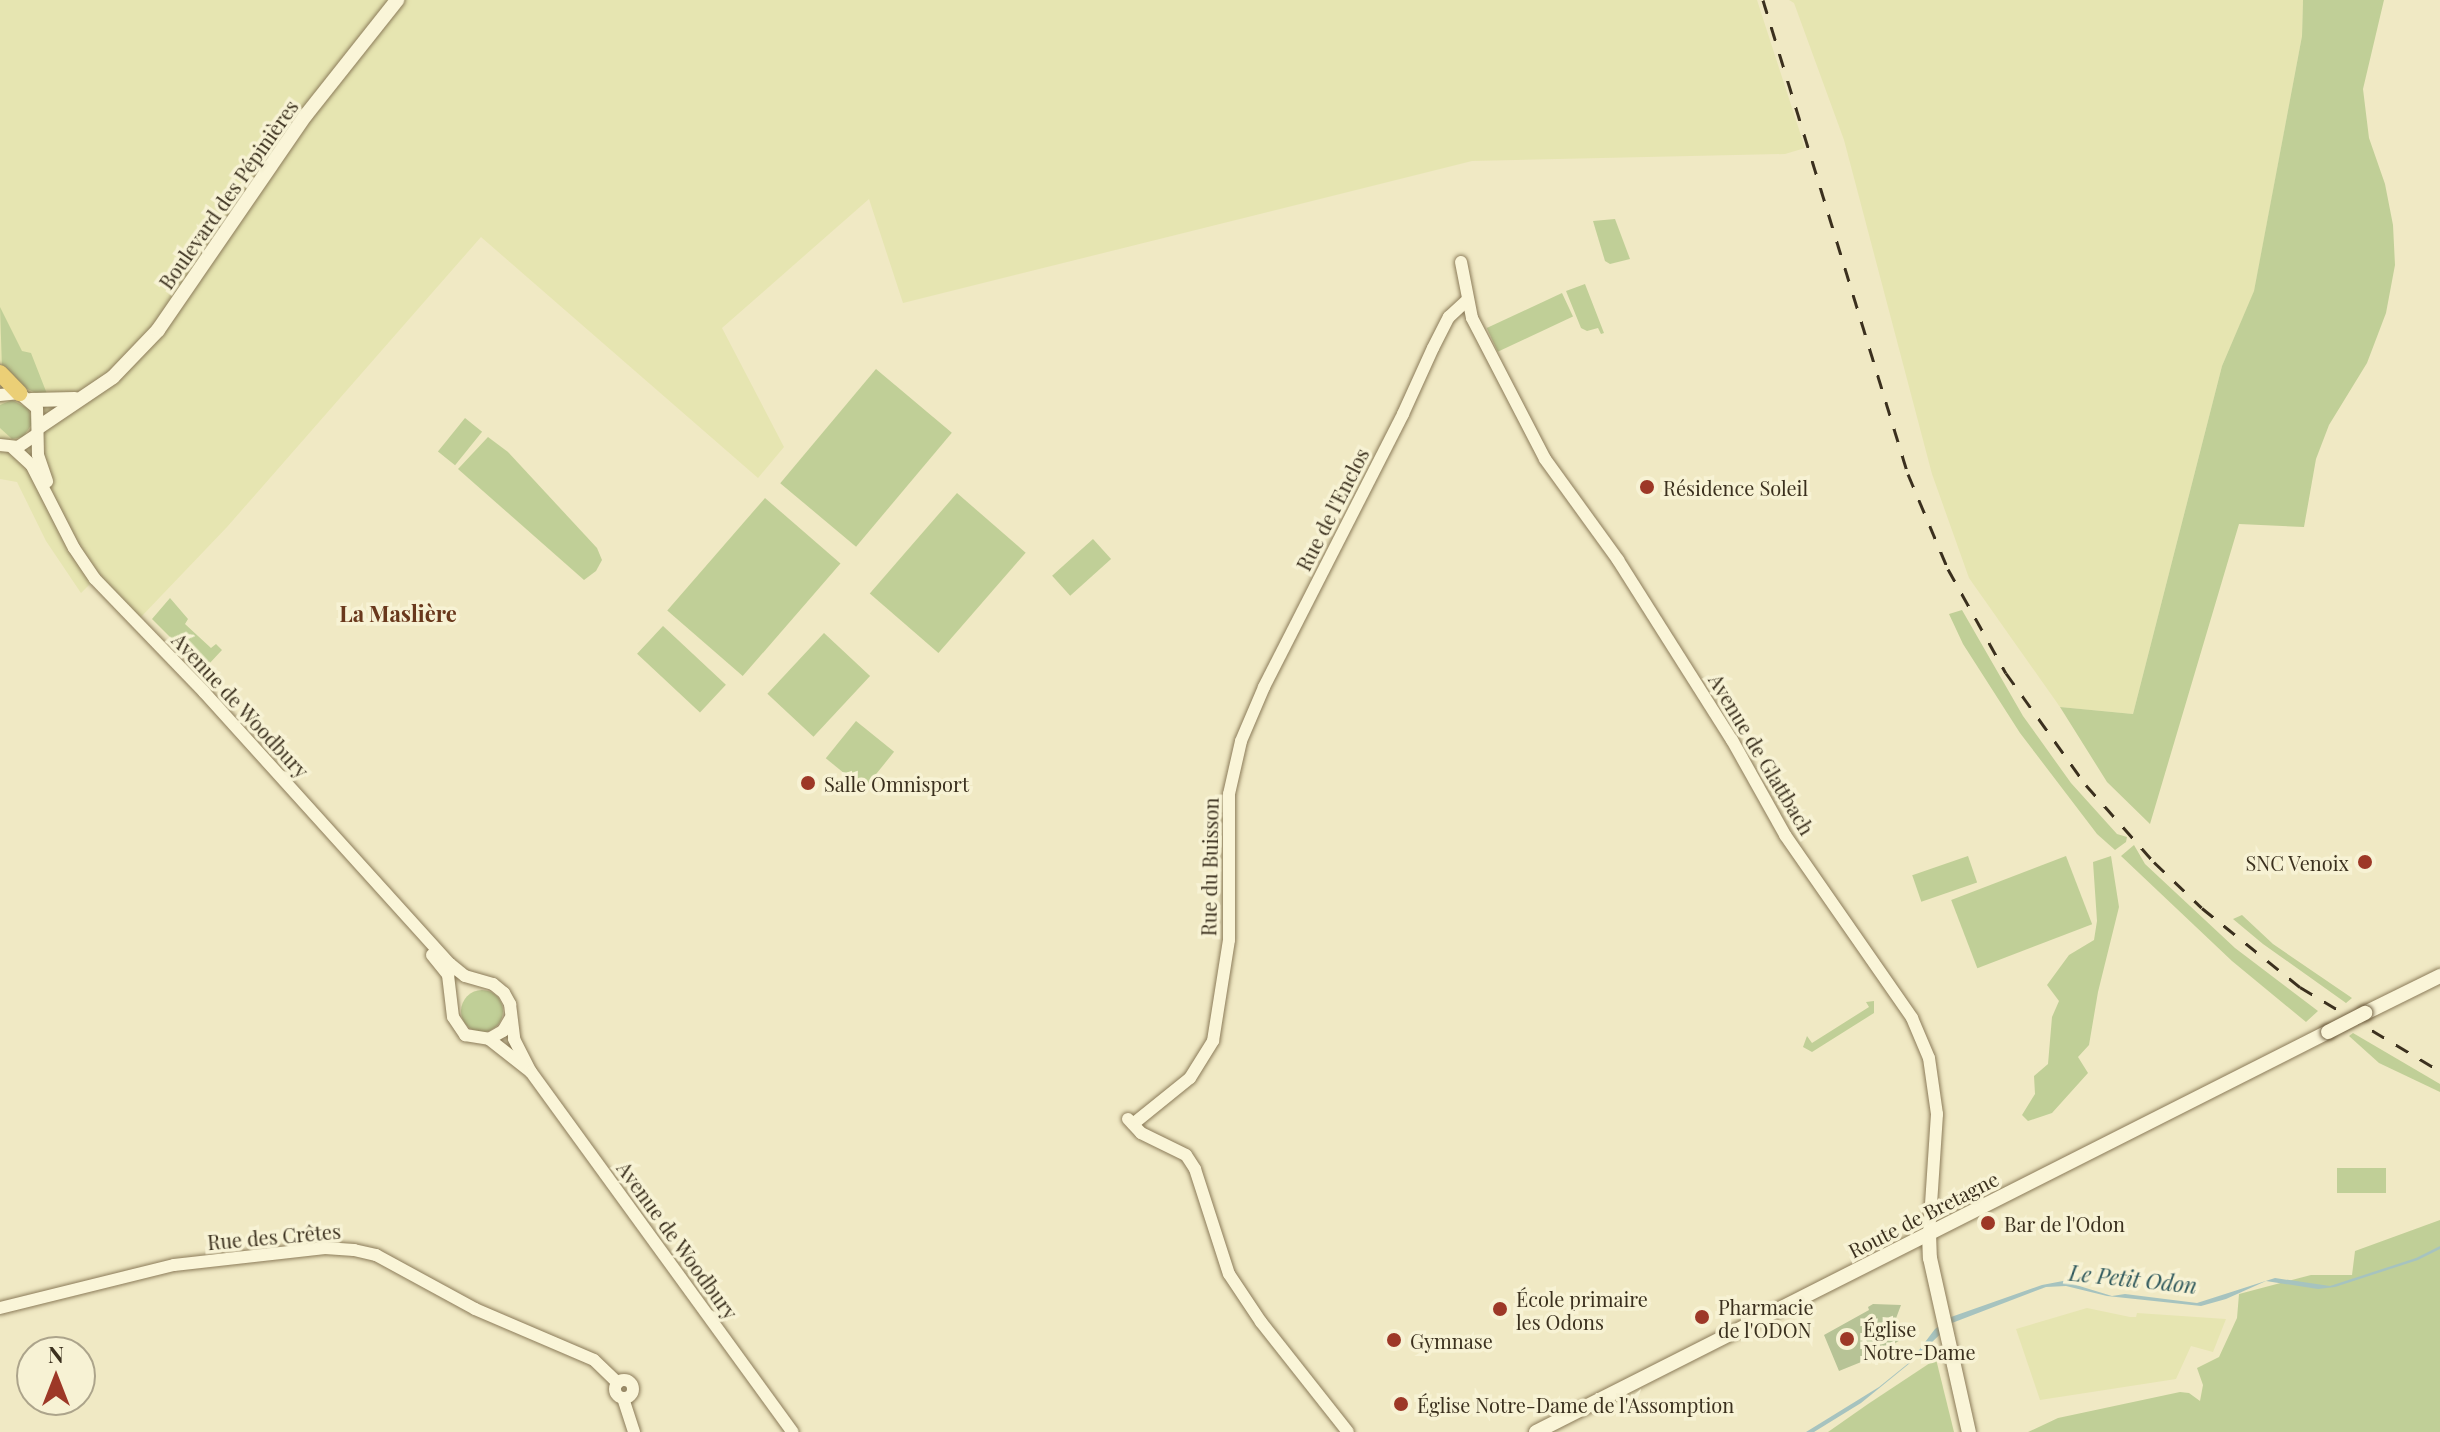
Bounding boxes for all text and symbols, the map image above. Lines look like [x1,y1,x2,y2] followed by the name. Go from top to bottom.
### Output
[153,95,303,293] street label: Boulevard des Pépinières
[1291,443,1373,575] street label: Rue de l'Enclos
[1663,475,1808,499] place label: Résidence Soleil
[1638,478,1656,496] marker: Résidence Soleil
[339,601,457,627] district label: La Maslière
[167,627,315,783] street label: Avenue de Woodbury
[1704,669,1820,839] street label: Avenue de Glattbach
[824,771,969,795] place label: Salle Omnisport
[799,774,817,792] marker: Salle Omnisport
[1196,797,1222,937] street label: Rue du Buisson
[2245,850,2349,874] place label: SNC Venoix
[2356,853,2374,871] marker: SNC Venoix
[613,1156,743,1324] street label: Avenue de Woodbury
[1844,1166,2002,1262] street label: Route de Bretagne
[2004,1211,2126,1235] place label: Bar de l'Odon
[1979,1214,1997,1232] marker: Bar de l'Odon
[206,1218,342,1254] street label: Rue des Crêtes
[2068,1259,2198,1299] water label: Le Petit Odon
[1516,1286,1648,1333] place label: École primaire les Odons
[1718,1294,1814,1341] place label: Pharmacie de l'ODON
[1491,1300,1509,1318] marker: École primaire les Odons
[1693,1308,1711,1326] marker: Pharmacie de l'ODON
[1863,1316,1976,1363] place label: Église Notre-Dame
[1410,1328,1493,1352] place label: Gymnase
[1838,1330,1856,1348] marker: Église Notre-Dame
[1385,1331,1403,1349] marker: Gymnase
[16,1336,96,1416] north arrow
[48,1339,64,1369] text: N
[1417,1392,1735,1416] place label: Église Notre-Dame de l'Assomption
[1392,1395,1410,1413] marker: Église Notre-Dame de l'Assomption

